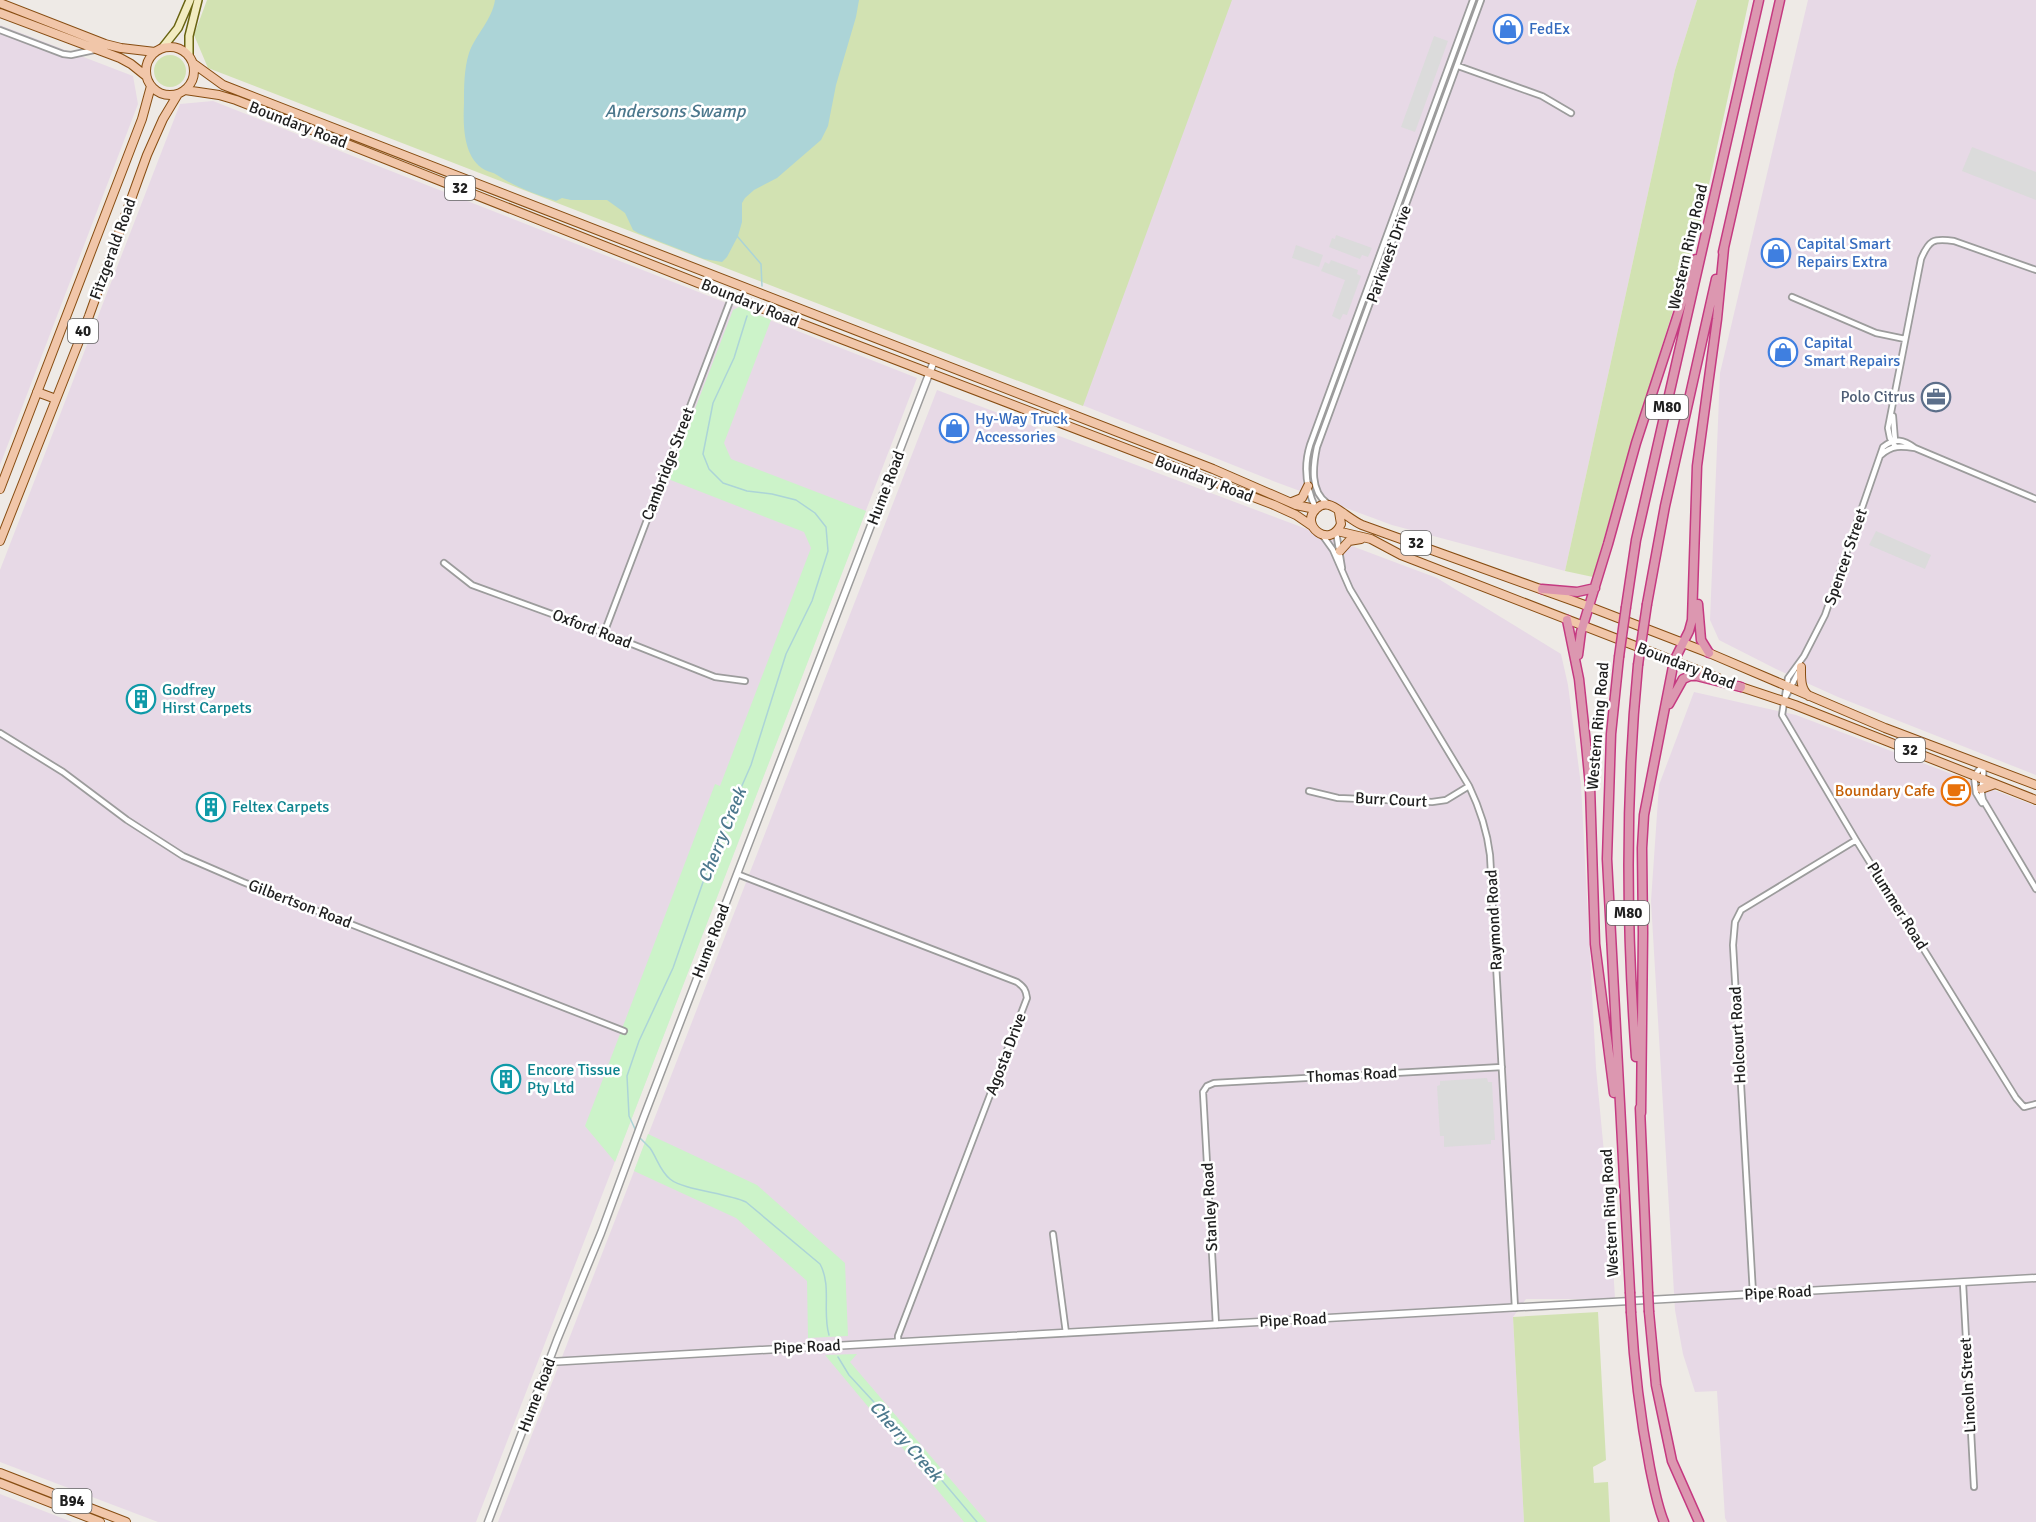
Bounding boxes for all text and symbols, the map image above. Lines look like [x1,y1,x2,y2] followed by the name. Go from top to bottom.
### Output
[1492,13,1524,45] shop icon: FedEx
[1529,19,1570,39] place label: FedEx
[246,97,350,153] street label: Boundary Road
[605,100,747,122] water label: Andersons Swamp
[445,176,475,200] road number: 32
[1664,182,1712,312] street label: Western Ring Road
[85,195,141,303] street label: Fitzgerald Road
[1362,203,1416,305] street label: Parkwest Drive
[1797,234,1891,272] place label: Capital Smart Repairs Extra
[1760,237,1792,269] shop icon: Capital Smart Repairs Extra
[698,274,802,332] street label: Boundary Road
[68,319,98,343] road number: 40
[1804,333,1900,371] place label: Capital Smart Repairs
[1767,336,1799,368] shop icon: Capital Smart Repairs
[1920,381,1952,413] office icon: Polo Citrus
[1841,387,1915,407] place label: Polo Citrus
[1646,395,1688,419] road number: M80
[637,404,699,523] street label: Cambridge Street
[975,409,1068,447] place label: Hy-Way Truck Accessories
[938,412,970,444] shop icon: Hy-Way Truck Accessories
[863,448,909,528] street label: Hume Road
[1152,451,1256,507] street label: Boundary Road
[1820,506,1872,608] street label: Spencer Street
[1401,531,1431,555] road number: 32
[550,605,634,653] street label: Oxford Road
[1634,638,1738,694] street label: Boundary Road
[1582,661,1614,791] street label: Western Ring Road
[162,680,252,718] place label: Godfrey Hirst Carpets
[125,683,157,715] building icon: Godfrey Hirst Carpets
[1895,738,1925,762] road number: 32
[1940,775,1972,807] cafe icon: Boundary Cafe
[1835,781,1935,801] place label: Boundary Cafe
[693,783,752,885] water label: Cherry Creek
[1354,788,1428,812] street label: Burr Court
[195,791,227,823] building icon: Feltex Carpets
[232,797,329,817] place label: Feltex Carpets
[1862,859,1932,953] street label: Plummer Road
[1481,869,1507,971] street label: Raymond Road
[245,875,355,933] street label: Gilbertson Road
[688,901,734,981] street label: Hume Road
[1607,901,1649,925] road number: M80
[1725,986,1751,1084] street label: Holcourt Road
[981,1010,1031,1098] street label: Agosta Drive
[527,1060,621,1098] place label: Encore Tissue Pty Ltd
[490,1063,522,1095] building icon: Encore Tissue Pty Ltd
[1306,1063,1398,1087] street label: Thomas Road
[1597,1148,1623,1278] street label: Western Ring Road
[1198,1162,1222,1252] street label: Stanley Road
[1744,1281,1812,1305] street label: Pipe Road
[1259,1308,1327,1332] street label: Pipe Road
[773,1335,841,1359] street label: Pipe Road
[1955,1336,1980,1433] street label: Lincoln Street
[514,1355,560,1435] street label: Hume Road
[865,1396,948,1487] water label: Cherry Creek
[52,1489,92,1513] road number: B94

